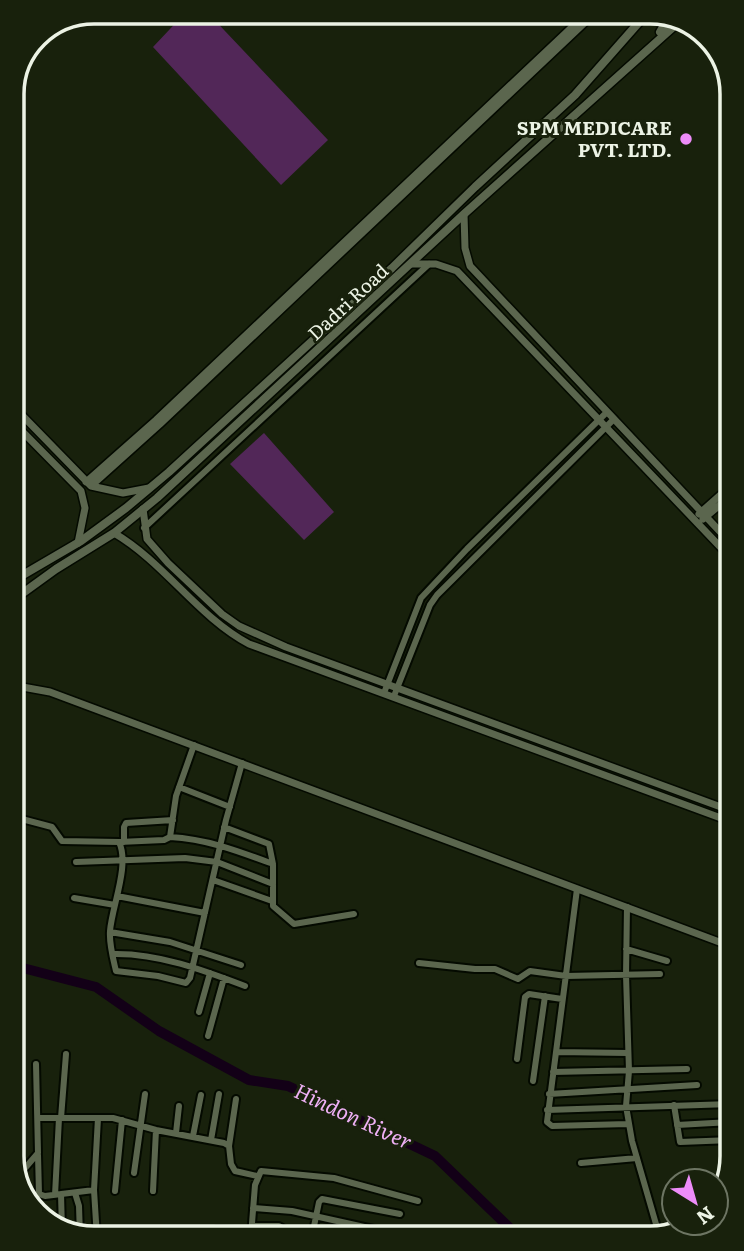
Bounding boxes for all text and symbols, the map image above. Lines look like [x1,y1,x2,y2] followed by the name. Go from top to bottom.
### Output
[517,113,672,163] place label: SPM MEDICARE PVT. LTD.
[678,131,694,147] marker: SPM MEDICARE PVT. LTD.
[301,256,394,346] street label: Dadri Road
[290,1074,418,1156] water label: Hindon River
[660,1167,730,1237] north arrow
[691,1200,721,1232] text: N

